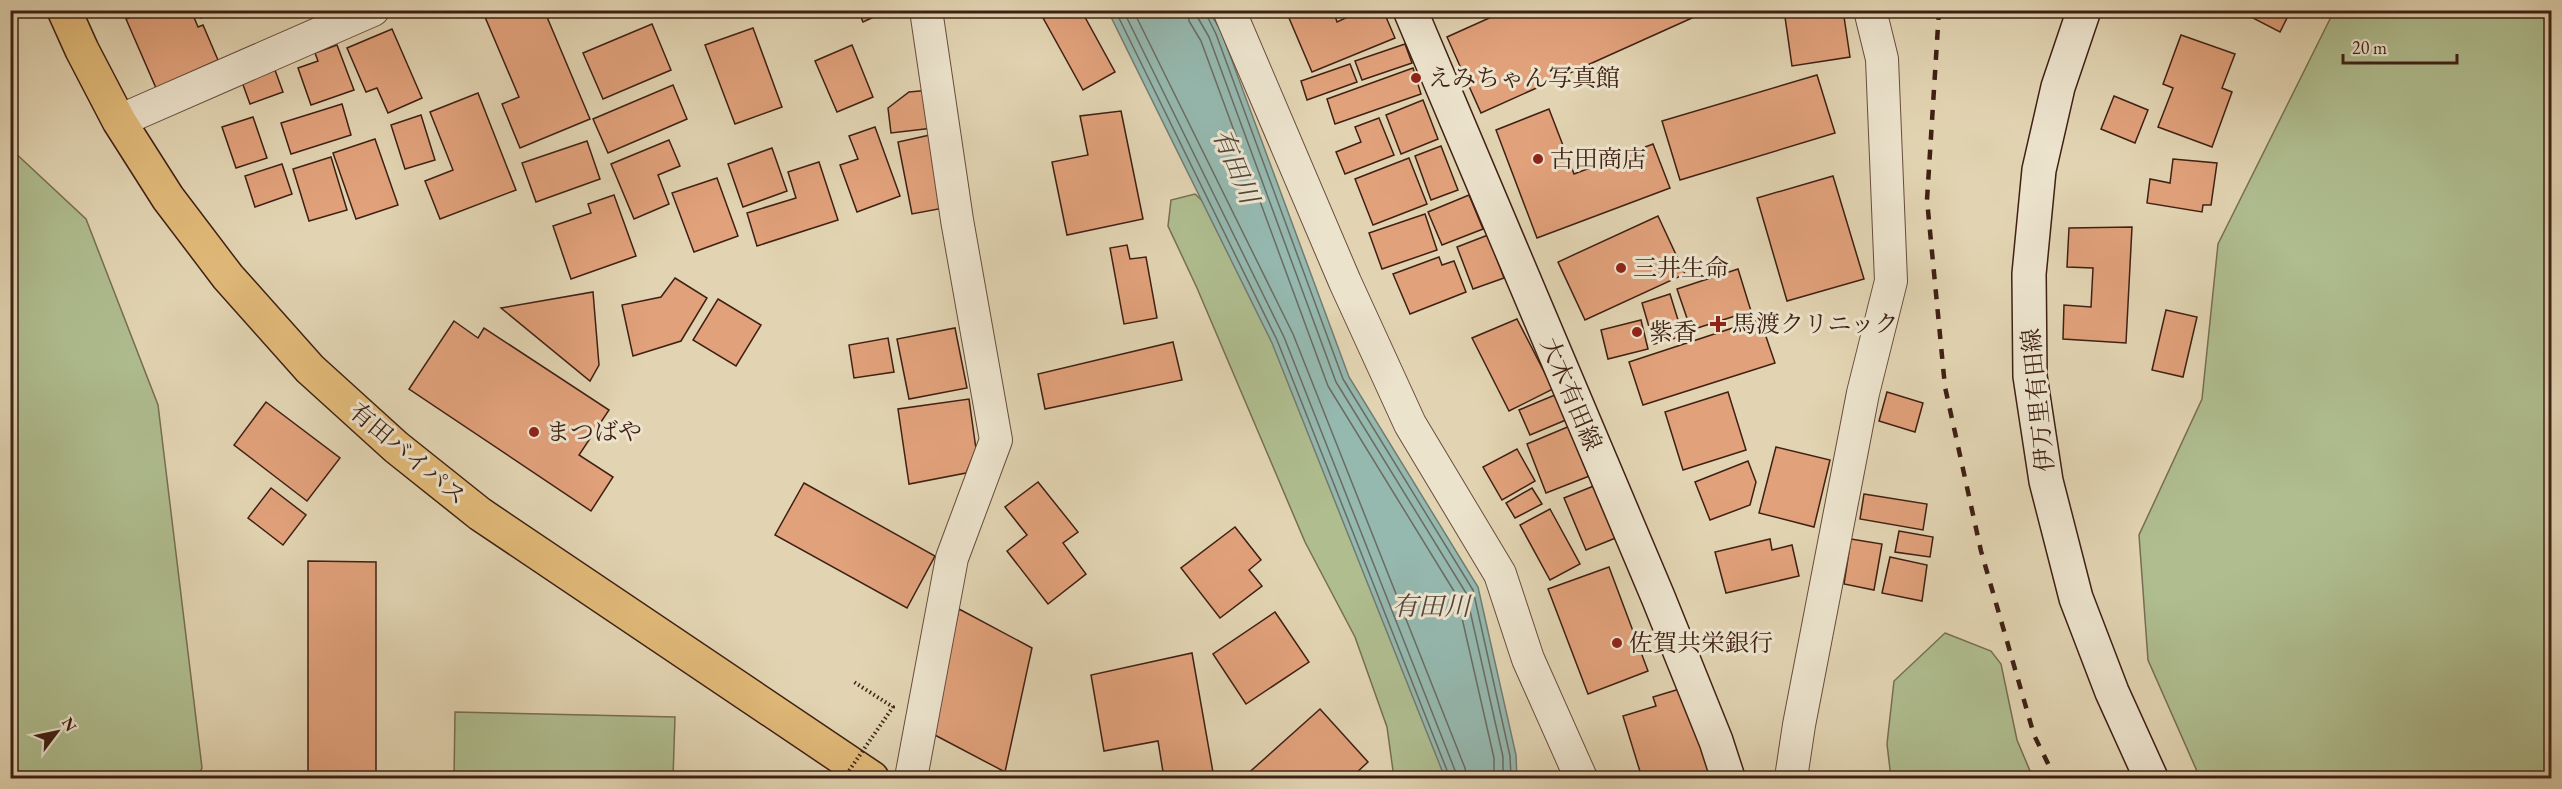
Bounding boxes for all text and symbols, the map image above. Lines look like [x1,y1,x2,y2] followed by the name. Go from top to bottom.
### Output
[2343,27,2457,65] scale bar
[2352,36,2387,59] text: 20 m
[1428,62,1620,93] place label: えみちゃん写真館
[1409,71,1423,85] marker: えみちゃん写真館
[1205,123,1268,211] water label: 有田川
[1550,143,1646,174] place label: 古田商店
[1531,152,1545,166] marker: 古田商店
[1633,252,1729,283] place label: 三井生命
[1614,261,1628,275] marker: 三井生命
[1732,308,1899,339] place label: 馬渡クリニック
[1709,315,1727,333] marker: 馬渡クリニック
[1649,316,1697,347] place label: 紫香
[1630,325,1644,339] marker: 紫香
[2015,327,2060,473] street label: 伊万里有田線
[1534,333,1609,455] street label: 大木有田線
[343,396,473,512] street label: 有田バイパス
[546,416,642,447] place label: まつばや
[527,425,541,439] marker: まつばや
[1392,589,1473,623] water label: 有田川
[1629,627,1773,658] place label: 佐賀共栄銀行
[1610,636,1624,650] marker: 佐賀共栄銀行
[27,702,87,762] north arrow
[57,713,82,735] text: N

